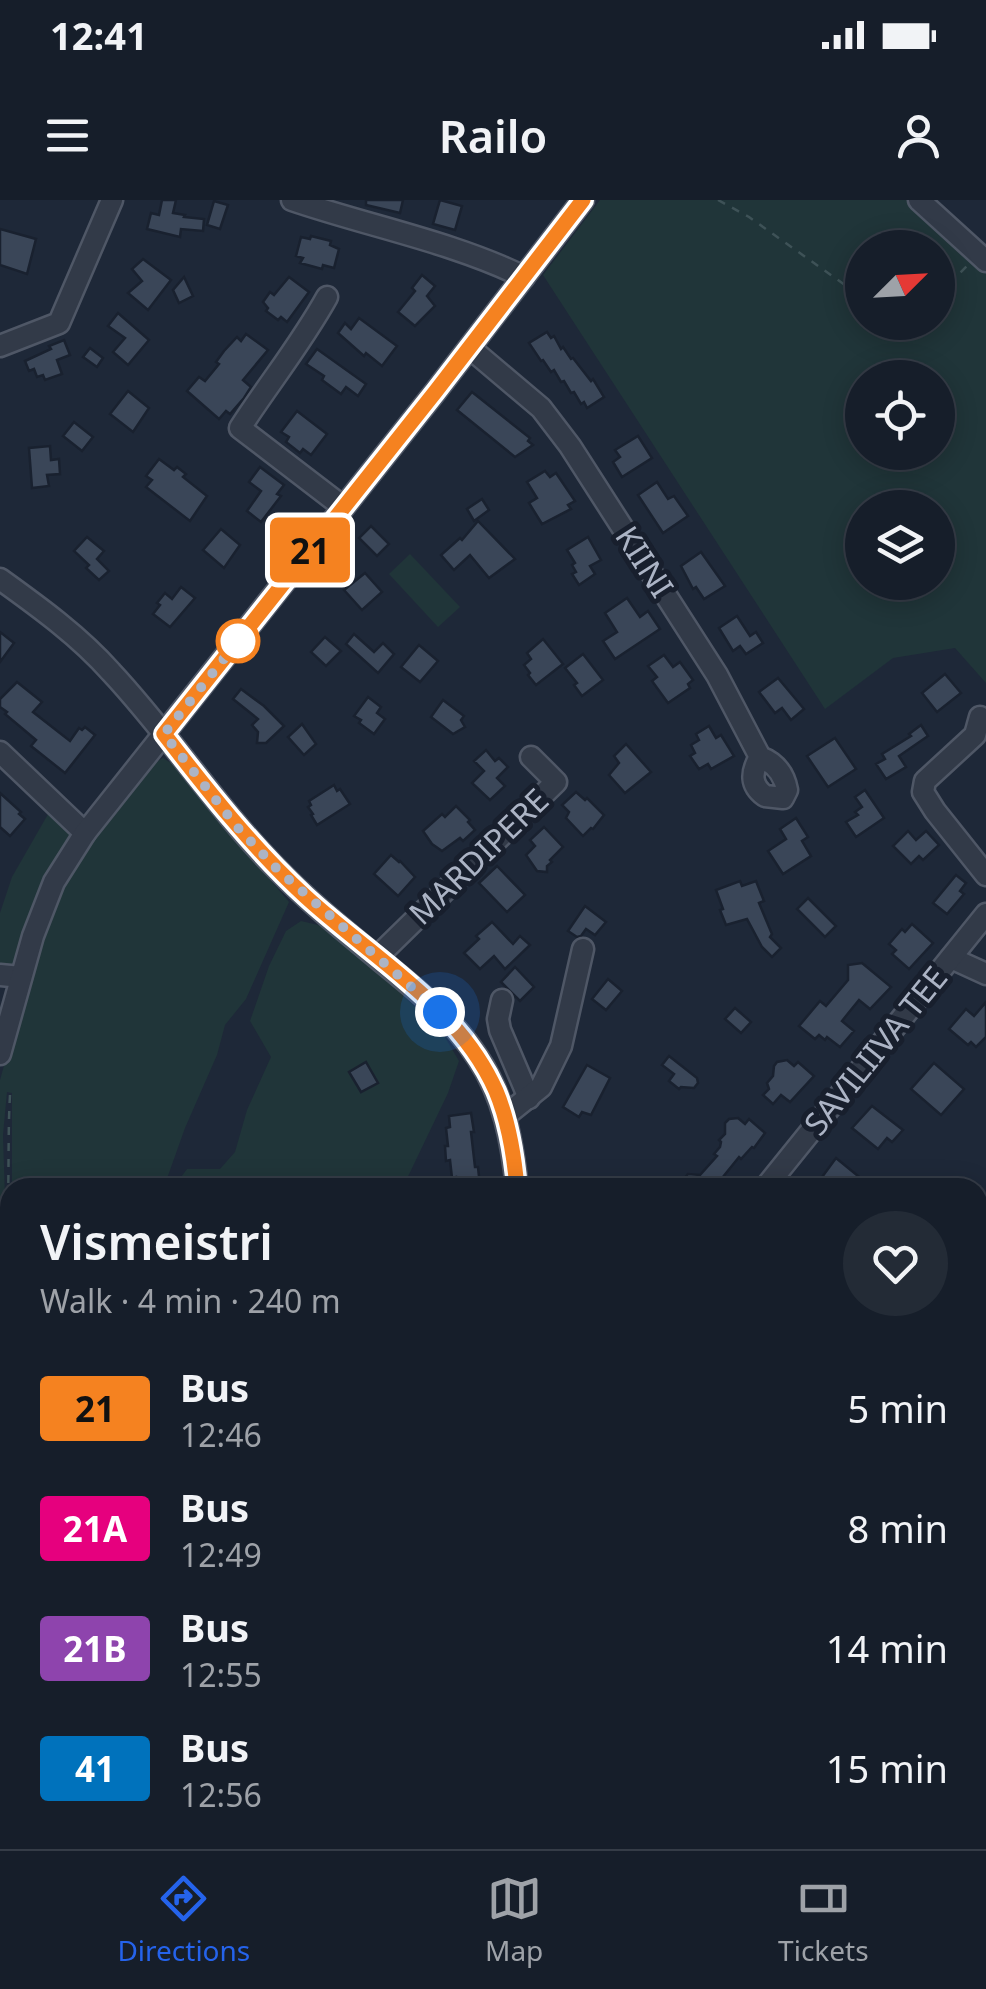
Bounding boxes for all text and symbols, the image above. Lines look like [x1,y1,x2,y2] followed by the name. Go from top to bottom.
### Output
[50,9,148,61] text: 12:41
[439,105,547,166] text: Railo
[40,108,95,163] icon: menu
[891,108,946,163] icon: person
[845,230,955,340] north arrow
[845,230,955,600] map controls
[845,360,955,470] button: locate
[845,490,955,600] button: layers
[606,517,684,605] street label: KIINI
[265,518,355,582] line badge: 21
[290,527,330,574] text: 21
[217,620,259,662] unlabelled marker
[399,778,557,933] street label: MARDIPERE
[794,957,956,1143] street label: SAVILIIVA TEE
[415,987,465,1037] your location
[40,1209,273,1274] text: Vismeistri
[843,1211,948,1316] button: heart
[40,1279,341,1322] text: Walk · 4 min · 240 m
[180,1361,249,1413] text: Bus
[848,1382,948,1434] text: 5 min
[75,1385,115,1432] text: 21
[180,1413,262,1456] text: 12:46
[180,1481,249,1533] text: Bus
[848,1502,948,1554] text: 8 min
[63,1505,127,1552] text: 21A
[180,1533,262,1576] text: 12:49
[180,1601,249,1653] text: Bus
[826,1622,948,1674] text: 14 min
[63,1625,127,1672] text: 21B
[180,1653,262,1696] text: 12:55
[180,1721,249,1773] text: Bus
[826,1742,948,1794] text: 15 min
[75,1745,115,1792] text: 41
[180,1773,262,1816] text: 12:56
[117,1871,250,1969] tab: Directions
[485,1871,543,1969] tab: Map
[778,1871,869,1969] tab: Tickets

